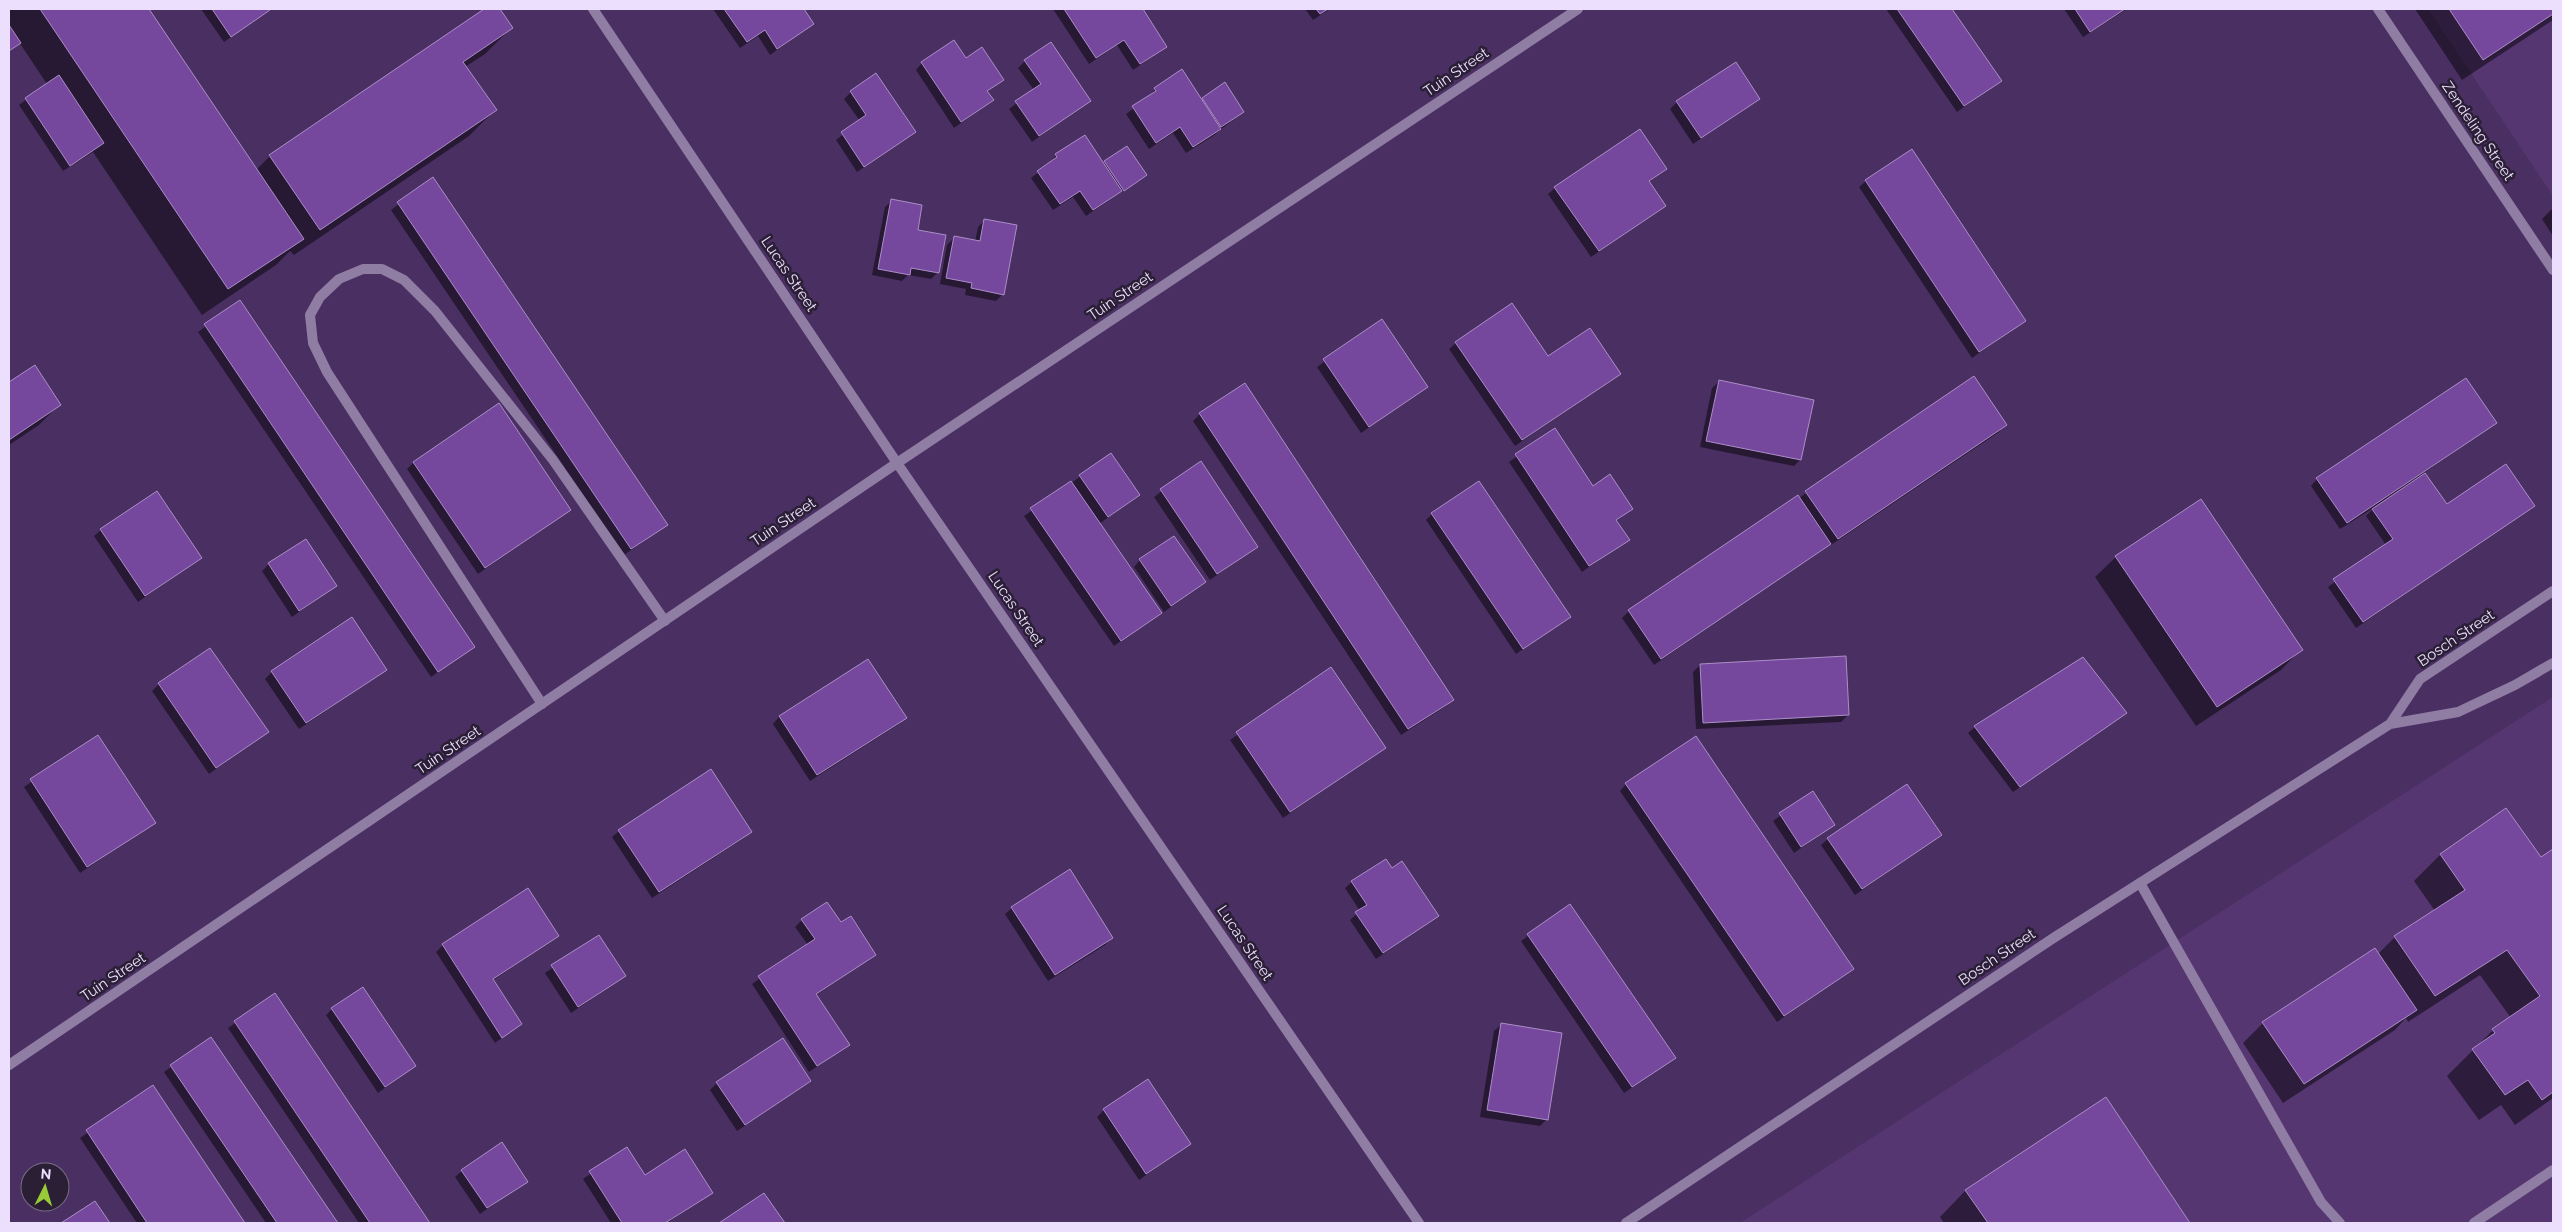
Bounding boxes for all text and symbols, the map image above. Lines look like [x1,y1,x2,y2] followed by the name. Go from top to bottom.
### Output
[1420,44,1492,100] street label: Tuin Street
[2438,78,2518,184] street label: Zendeling Street
[757,233,821,315] street label: Lucas Street
[1084,268,1156,324] street label: Tuin Street
[747,494,819,550] street label: Tuin Street
[984,568,1048,650] street label: Lucas Street
[2414,606,2498,670] street label: Bosch Street
[412,722,484,778] street label: Tuin Street
[1213,902,1277,984] street label: Lucas Street
[1955,925,2039,989] street label: Bosch Street
[77,949,149,1005] street label: Tuin Street
[20,1162,70,1212] north arrow
[40,1166,52,1182] text: N

